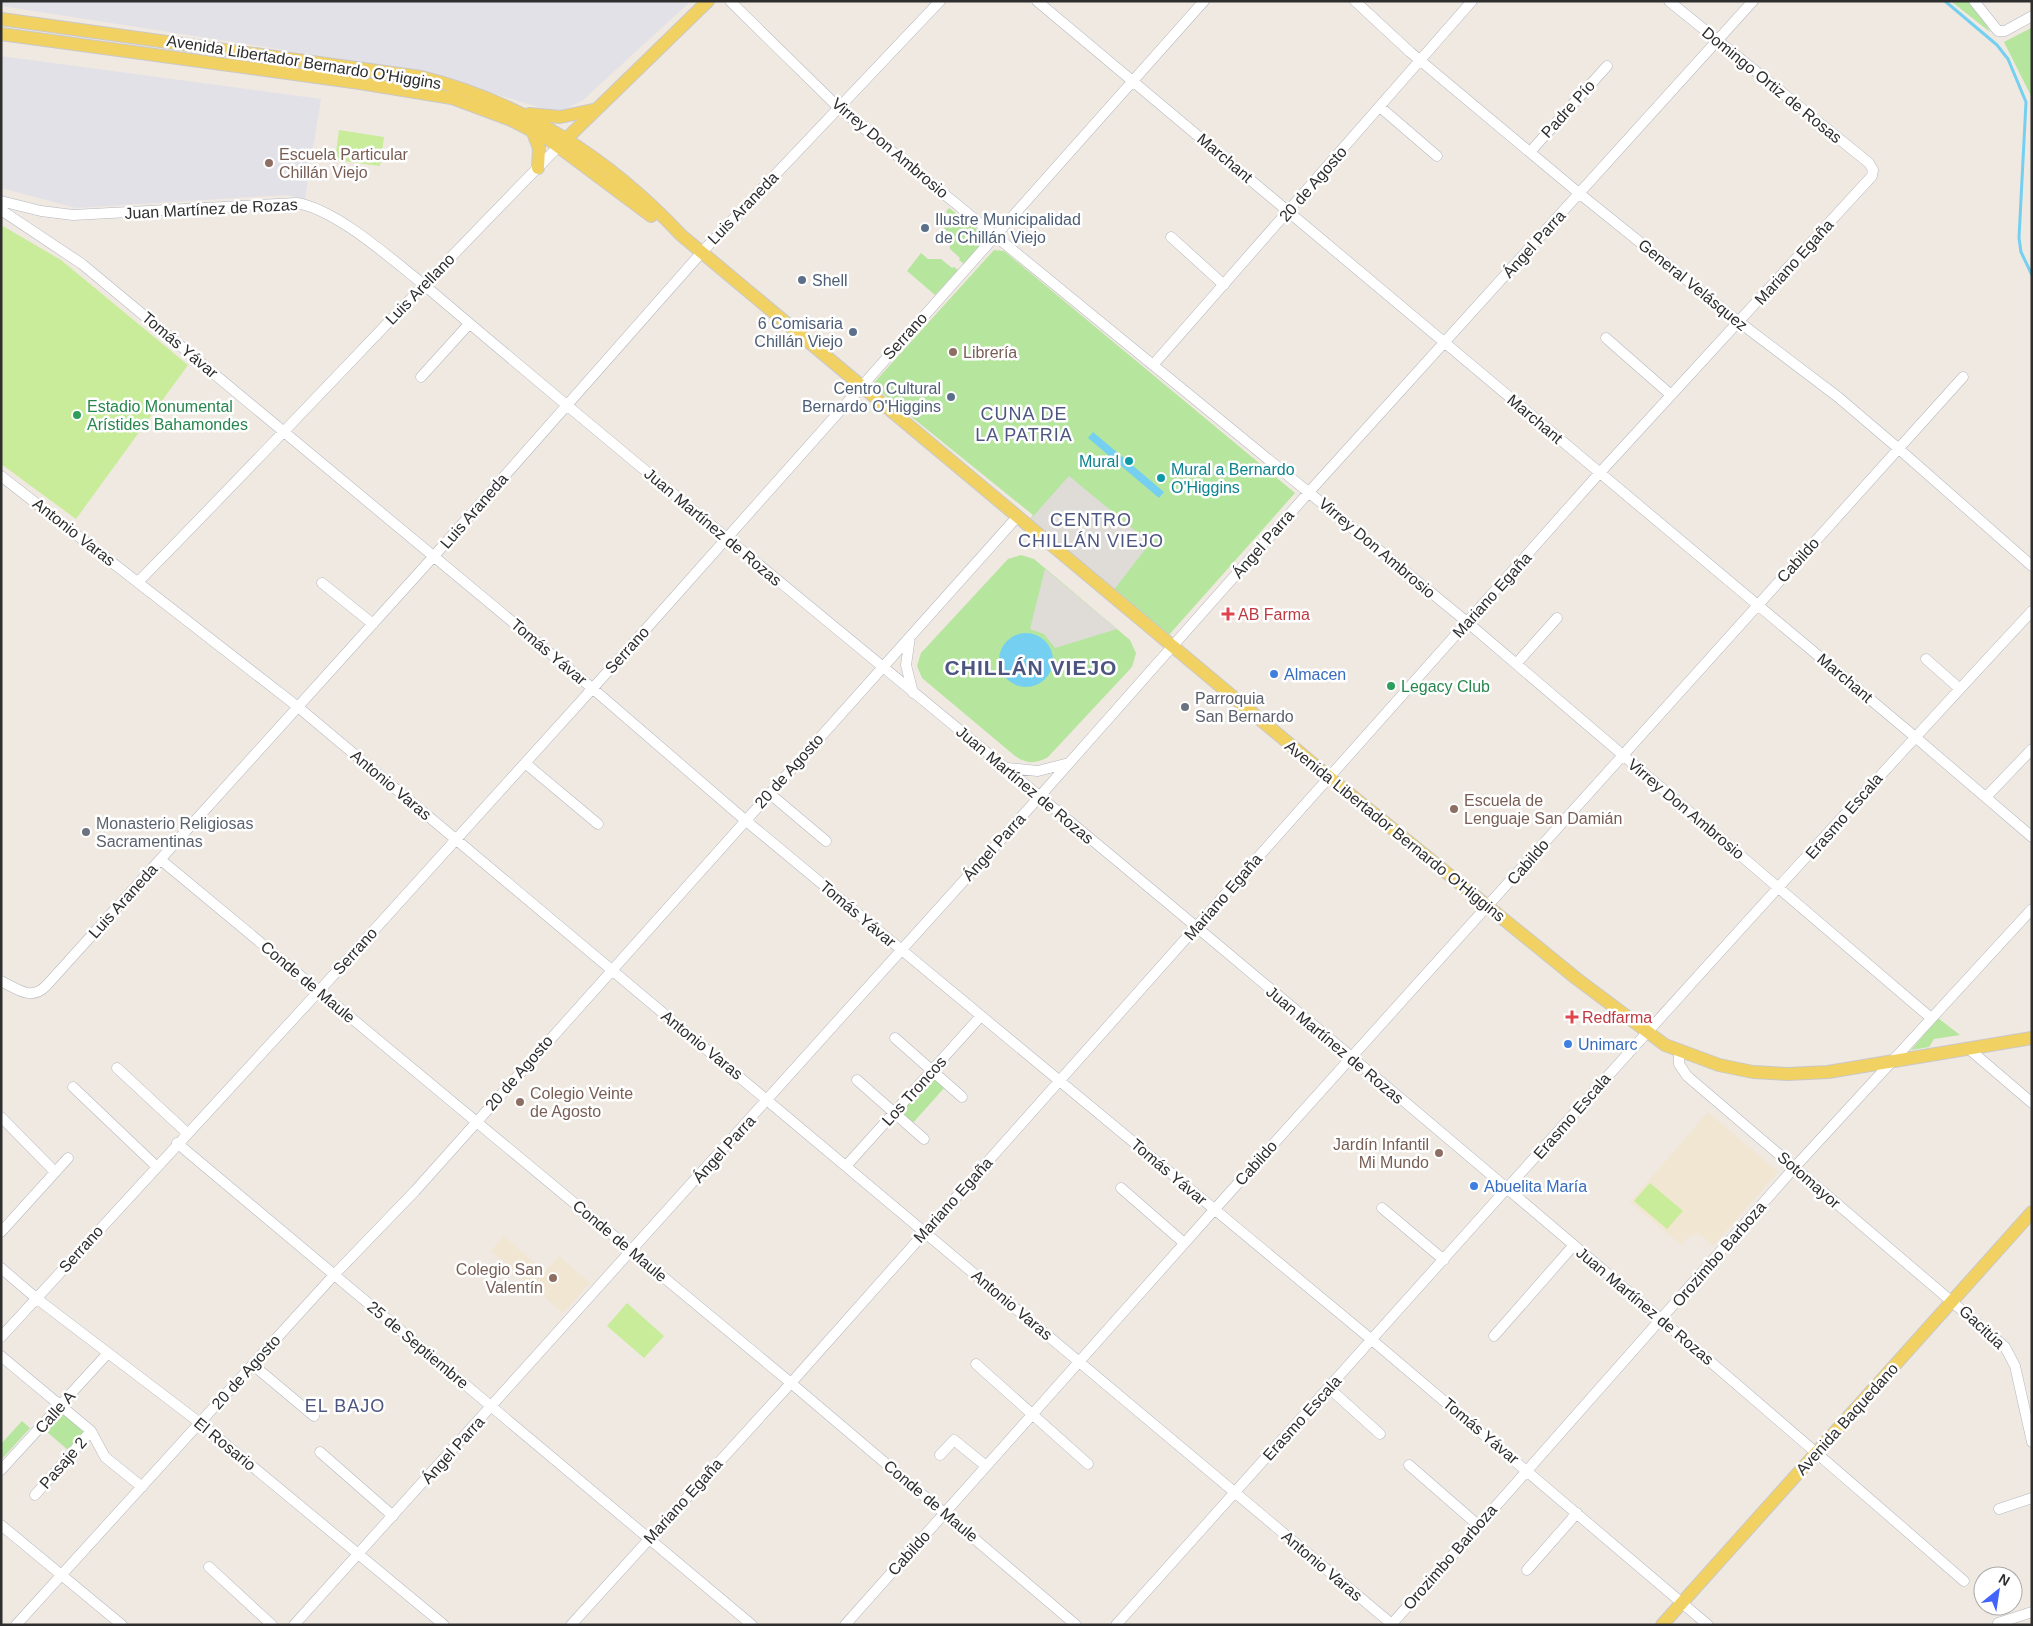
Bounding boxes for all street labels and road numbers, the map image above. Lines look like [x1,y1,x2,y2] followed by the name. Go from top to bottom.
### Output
[1699,24,1845,146] street label: Domingo Ortiz de Rosas
[166,32,442,92] street label: Avenida Libertador Bernardo O'Higgins
[1538,77,1598,141] street label: Padre Pío
[828,94,952,202] street label: Virrey Don Ambrosio
[1194,130,1256,186] street label: Marchant
[1276,143,1350,225] street label: 20 de Agosto
[704,168,782,248] street label: Luis Araneda
[124,196,298,222] street label: Juan Martínez de Rozas
[1499,206,1569,281] street label: Ángel Parra
[1751,216,1837,308] street label: Mariano Egaña
[1635,236,1751,334] street label: General Velásquez
[382,250,458,328] street label: Luis Arellano
[139,309,222,382] street label: Tomás Yávar
[880,309,930,363] street label: Serrano
[1504,391,1566,447] street label: Marchant
[641,465,785,589] street label: Juan Martínez de Rozas
[437,470,511,552] street label: Luis Araneda
[1315,494,1439,602] street label: Virrey Don Ambrosio
[30,495,118,569] street label: Antonio Varas
[1228,506,1297,581] street label: Ángel Parra
[1774,534,1823,586] street label: Cabildo
[1449,549,1535,641] street label: Mariano Egaña
[508,616,591,689] street label: Tomás Yávar
[602,623,652,677] street label: Serrano
[1814,650,1876,706] street label: Marchant
[953,723,1097,847] street label: Juan Martínez de Rozas
[751,731,827,811] street label: 20 de Agosto
[1282,737,1508,925] street label: Avenida Libertador Bernardo O'Higgins
[347,747,435,823] street label: Antonio Varas
[1624,755,1748,863] street label: Virrey Don Ambrosio
[1802,770,1886,862] street label: Erasmo Escala
[959,809,1029,884] street label: Ángel Parra
[1504,836,1552,888] street label: Cabildo
[1181,850,1265,944] street label: Mariano Egaña
[85,861,161,941] street label: Luis Araneda
[817,878,900,951] street label: Tomás Yávar
[330,924,380,978] street label: Serrano
[258,938,359,1026] street label: Conde de Maule
[1263,983,1407,1107] street label: Juan Martínez de Rozas
[658,1007,746,1083] street label: Antonio Varas
[482,1032,556,1114] street label: 20 de Agosto
[879,1053,949,1129] street label: Los Troncos
[1530,1070,1614,1162] street label: Erasmo Escala
[689,1111,759,1186] street label: Ángel Parra
[1128,1136,1211,1209] street label: Tomás Yávar
[1232,1137,1281,1189] street label: Cabildo
[1774,1148,1844,1212] street label: Sotomayor
[910,1154,996,1246] street label: Mariano Egaña
[570,1197,671,1285] street label: Conde de Maule
[1669,1198,1769,1310] street label: Orozimbo Barboza
[56,1222,106,1276] street label: Serrano
[1573,1244,1717,1368] street label: Juan Martínez de Rozas
[968,1267,1056,1343] street label: Antonio Varas
[364,1298,472,1392] street label: 25 de Septiembre
[1956,1302,2008,1352] street label: Gacitúa
[208,1332,284,1412] street label: 20 de Agosto
[1793,1360,1902,1478] street label: Avenida Baquedano
[1260,1372,1344,1464] street label: Erasmo Escala
[32,1387,78,1437] street label: Calle A
[1440,1395,1523,1468] street label: Tomás Yávar
[418,1412,488,1487] street label: Ángel Parra
[191,1414,259,1474] street label: El Rosario
[36,1434,90,1492] street label: Pasaje 2
[640,1455,726,1547] street label: Mariano Egaña
[881,1457,982,1545] street label: Conde de Maule
[1400,1501,1500,1613] street label: Orozimbo Barboza
[885,1527,934,1579] street label: Cabildo
[1278,1528,1366,1604] street label: Antonio Varas

